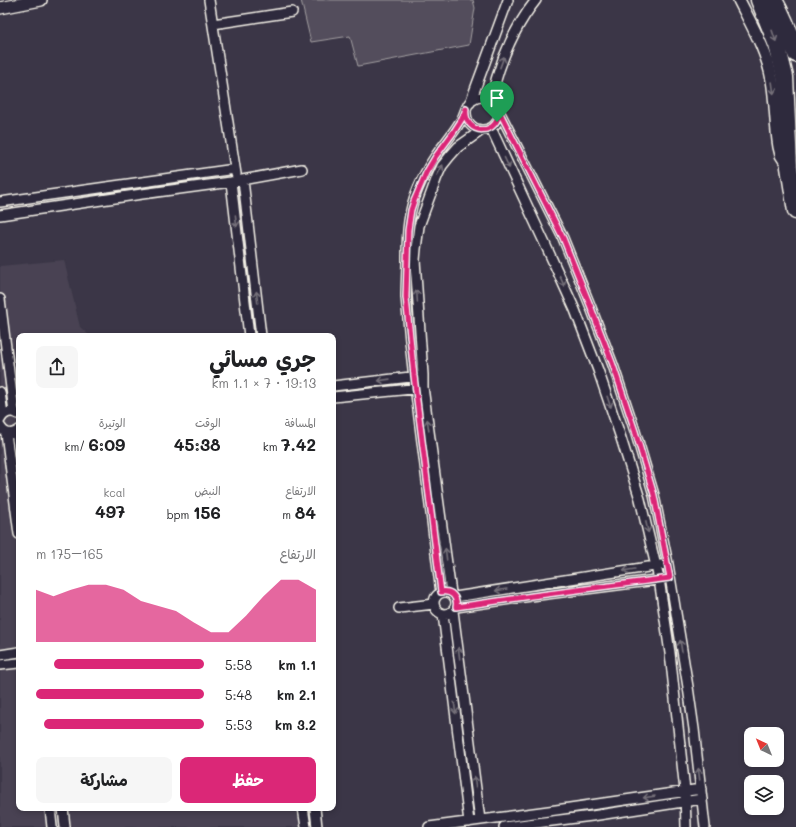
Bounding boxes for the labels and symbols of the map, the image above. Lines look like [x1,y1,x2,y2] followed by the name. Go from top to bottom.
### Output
[770,30,778,42] one-way arrow
[498,56,506,68] one-way arrow
[480,81,514,122] pin
[769,81,777,94] one-way arrow
[504,157,511,169] one-way arrow
[437,164,445,176] one-way arrow
[232,214,239,227] one-way arrow
[559,275,566,287] one-way arrow
[414,290,421,303] one-way arrow
[253,291,261,304] one-way arrow
[378,377,391,384] one-way arrow
[606,396,613,409] one-way arrow
[424,419,432,432] one-way arrow
[643,520,651,533] one-way arrow
[442,548,449,561] one-way arrow
[623,566,636,574] one-way arrow
[495,586,508,594] one-way arrow
[677,640,685,653] one-way arrow
[455,647,462,660] one-way arrow
[451,701,459,714] one-way arrow
[744,727,784,767] north arrow
[695,768,703,781] one-way arrow
[471,776,479,789] one-way arrow
[642,793,655,801] one-way arrow

